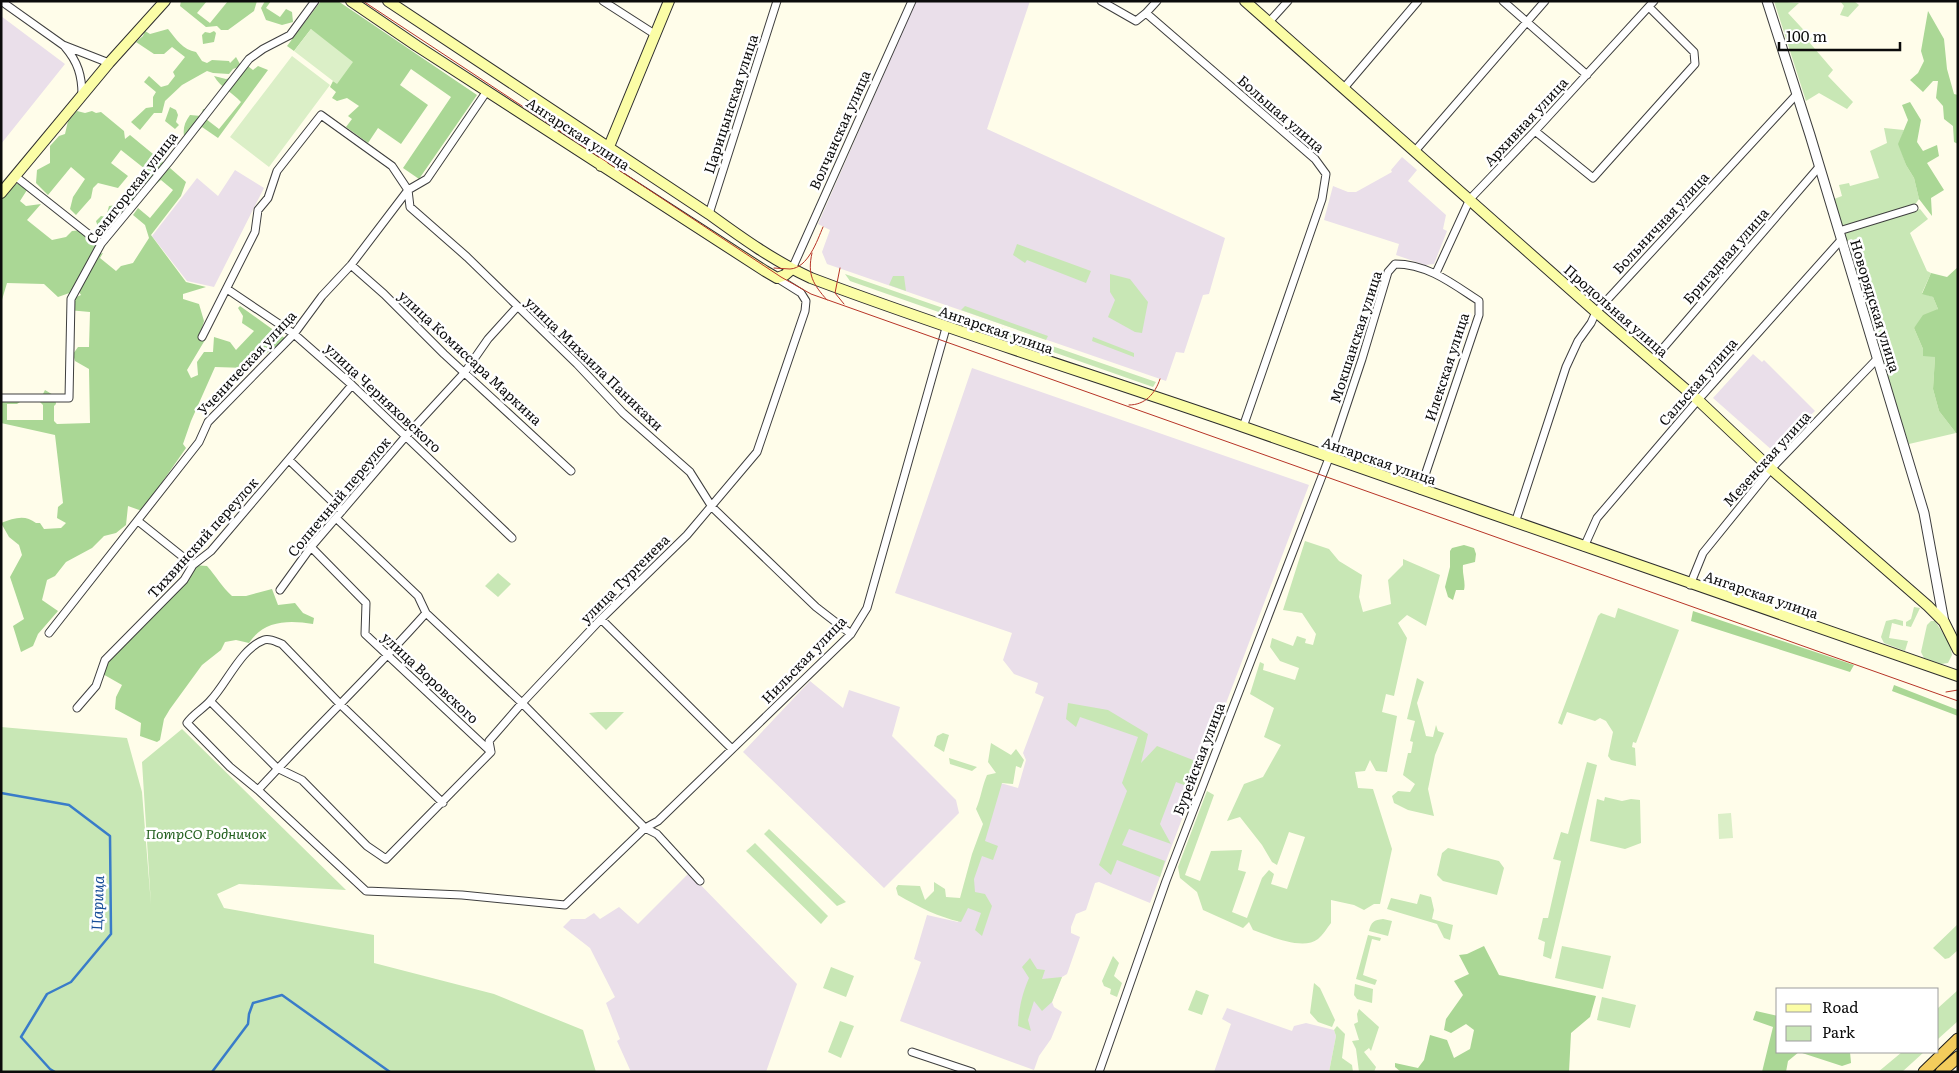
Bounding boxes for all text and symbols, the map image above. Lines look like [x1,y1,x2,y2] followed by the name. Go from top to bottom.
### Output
[1779,20,1900,52] scale bar
[1786,24,1827,47] text: 100 m
[698,31,762,176] street label: Царицынская улица
[804,66,875,193] street label: Волчанская улица
[1234,70,1330,157] street label: Большая улица
[1479,72,1572,170] street label: Архивная улица
[523,92,635,174] street label: Ангарская улица
[81,127,182,248] street label: Семигорская улица
[1608,167,1713,278] street label: Больничная улица
[1678,202,1773,308] street label: Бригадная улица
[1846,237,1906,375] street label: Новорядская улица
[1560,259,1674,362] street label: Продольная улица
[1324,267,1386,406] street label: Мокшанская улица
[395,285,547,430] street label: улица Комиссара Маркина
[521,292,668,435] street label: улица Михаила Паникахи
[936,300,1057,358] street label: Ангарская улица
[192,305,301,419] street label: Ученическая улица
[1419,309,1473,424] street label: Илекская улица
[1653,333,1741,430] street label: Сальская улица
[321,338,446,457] street label: улица Черняховского
[1718,406,1815,510] street label: Мезенская улица
[1319,431,1440,489] street label: Ангарская улица
[282,432,395,561] street label: Солнечный переулок
[142,472,263,602] street label: Тихвинский переулок
[575,529,674,627] street label: улица Тургенева
[1701,565,1822,623] street label: Ангарская улица
[756,611,851,708] street label: Нильская улица
[378,627,484,728] street label: улица Воровского
[1167,699,1229,818] street label: Бурейская улица
[145,823,267,843] park label: ПотрСО Родничок
[84,875,109,931] water label: Царица
[1776,988,1939,1053] legend
[1822,995,1858,1018] text: Road
[1822,1020,1856,1043] text: Park

